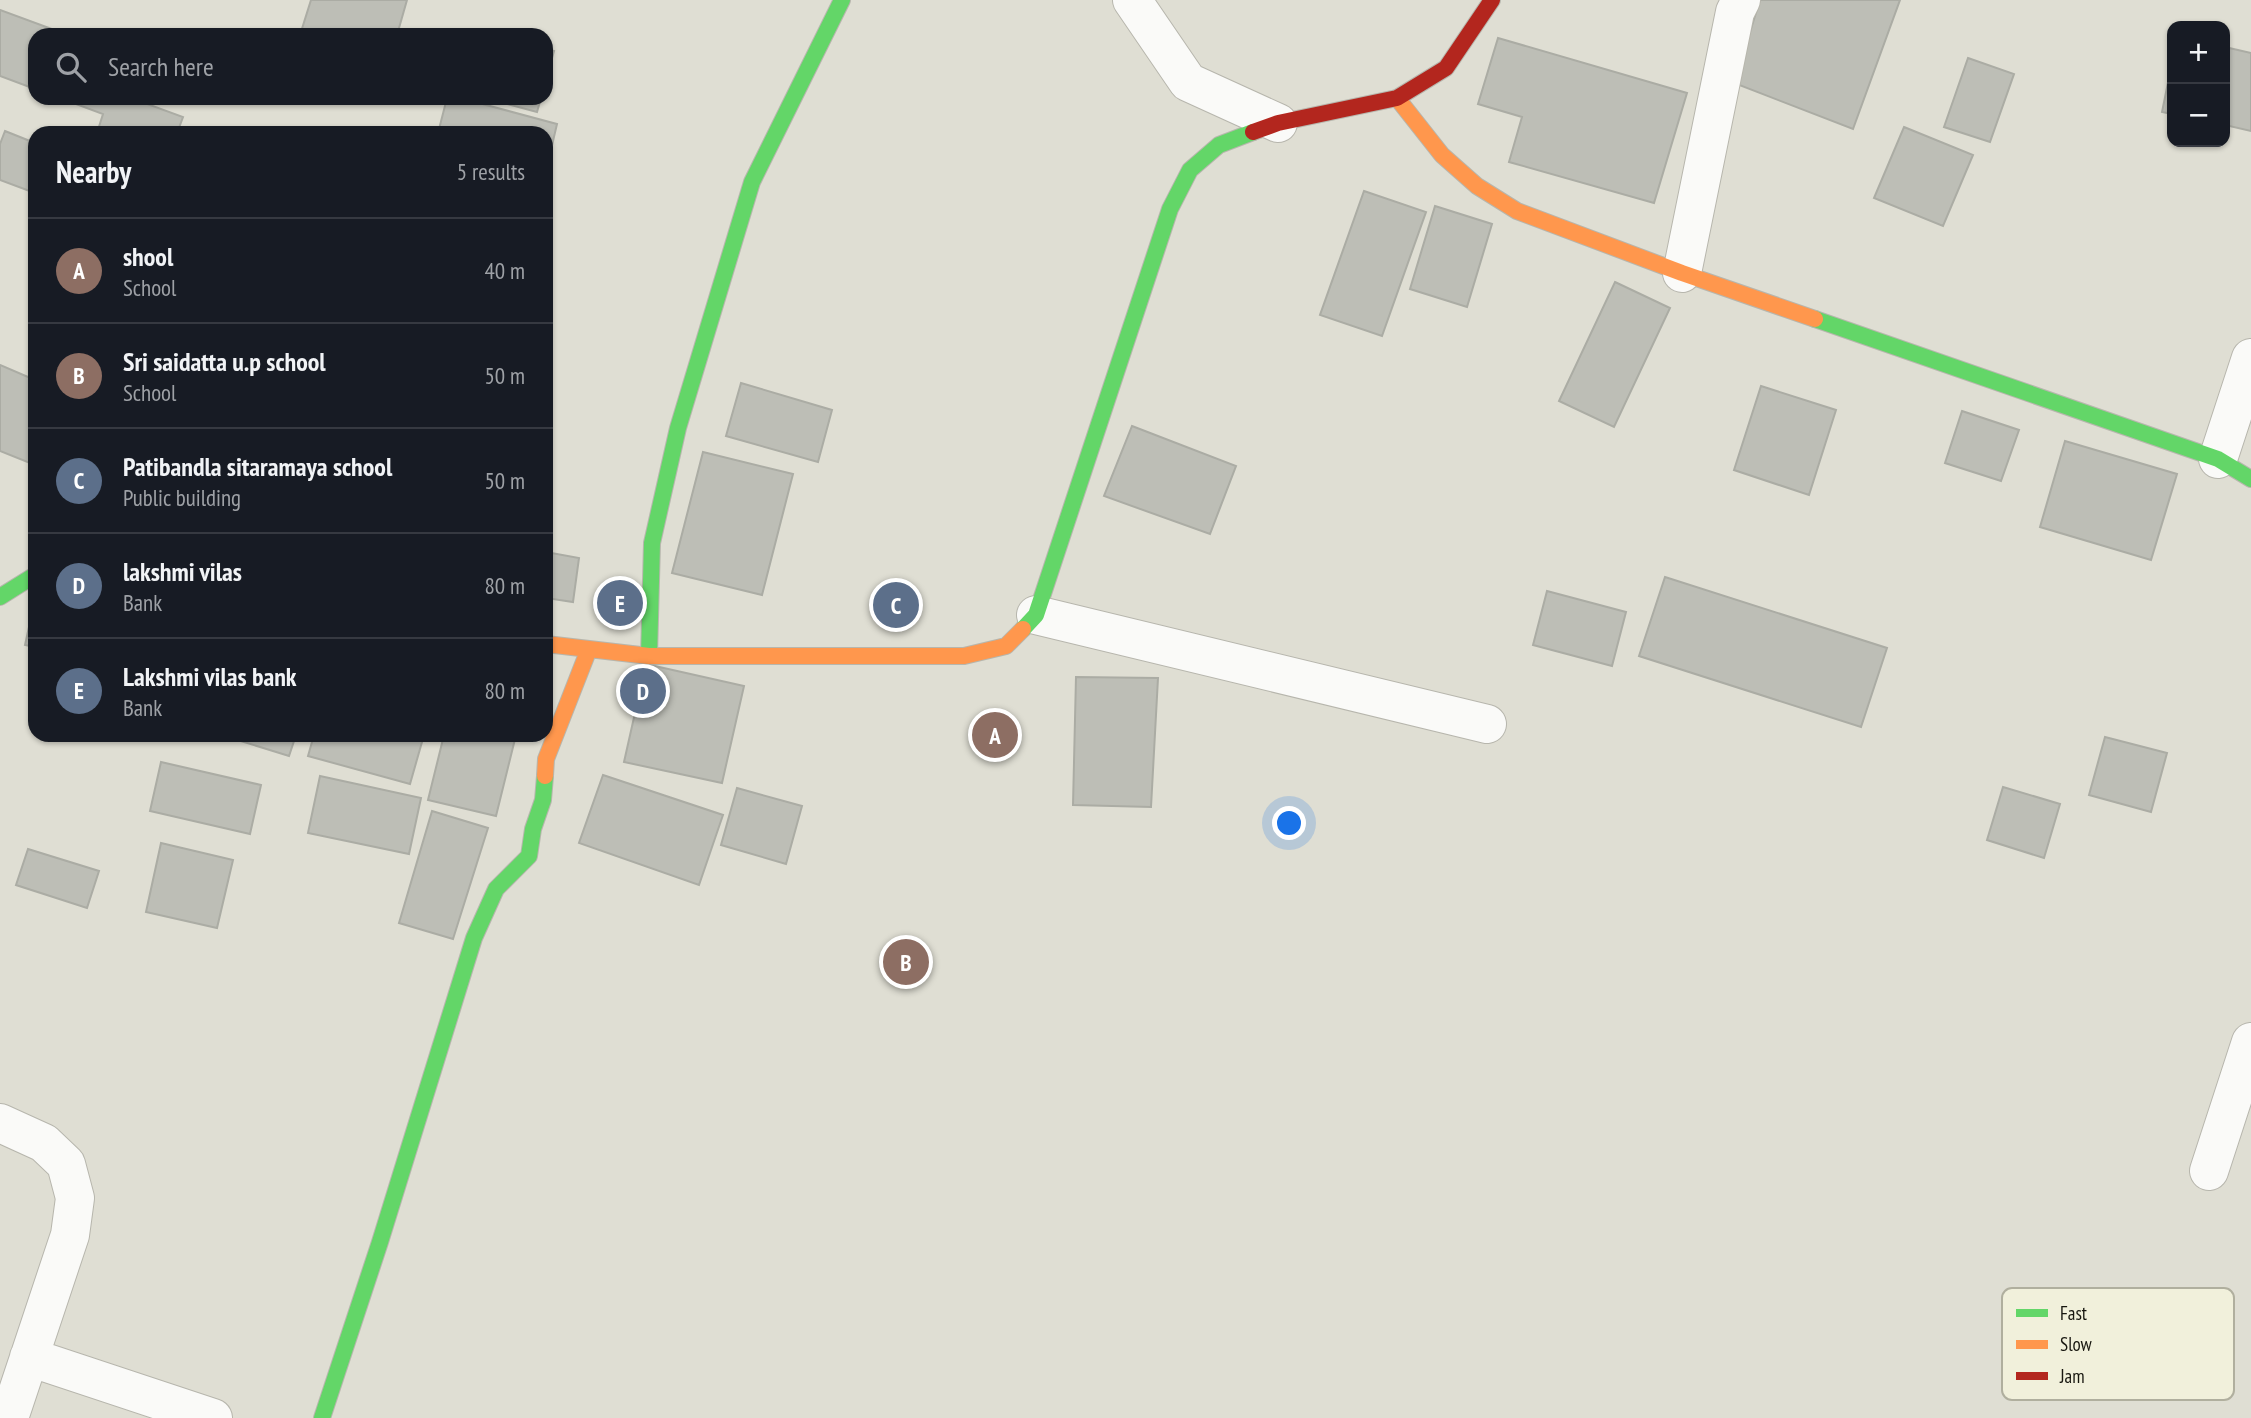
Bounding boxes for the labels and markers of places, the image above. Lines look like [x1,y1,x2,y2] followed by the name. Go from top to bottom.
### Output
[597,577,643,629] pin: E
[873,579,919,631] pin: C
[620,665,666,717] pin: D
[972,709,1018,761] pin: A
[883,936,929,988] pin: B

